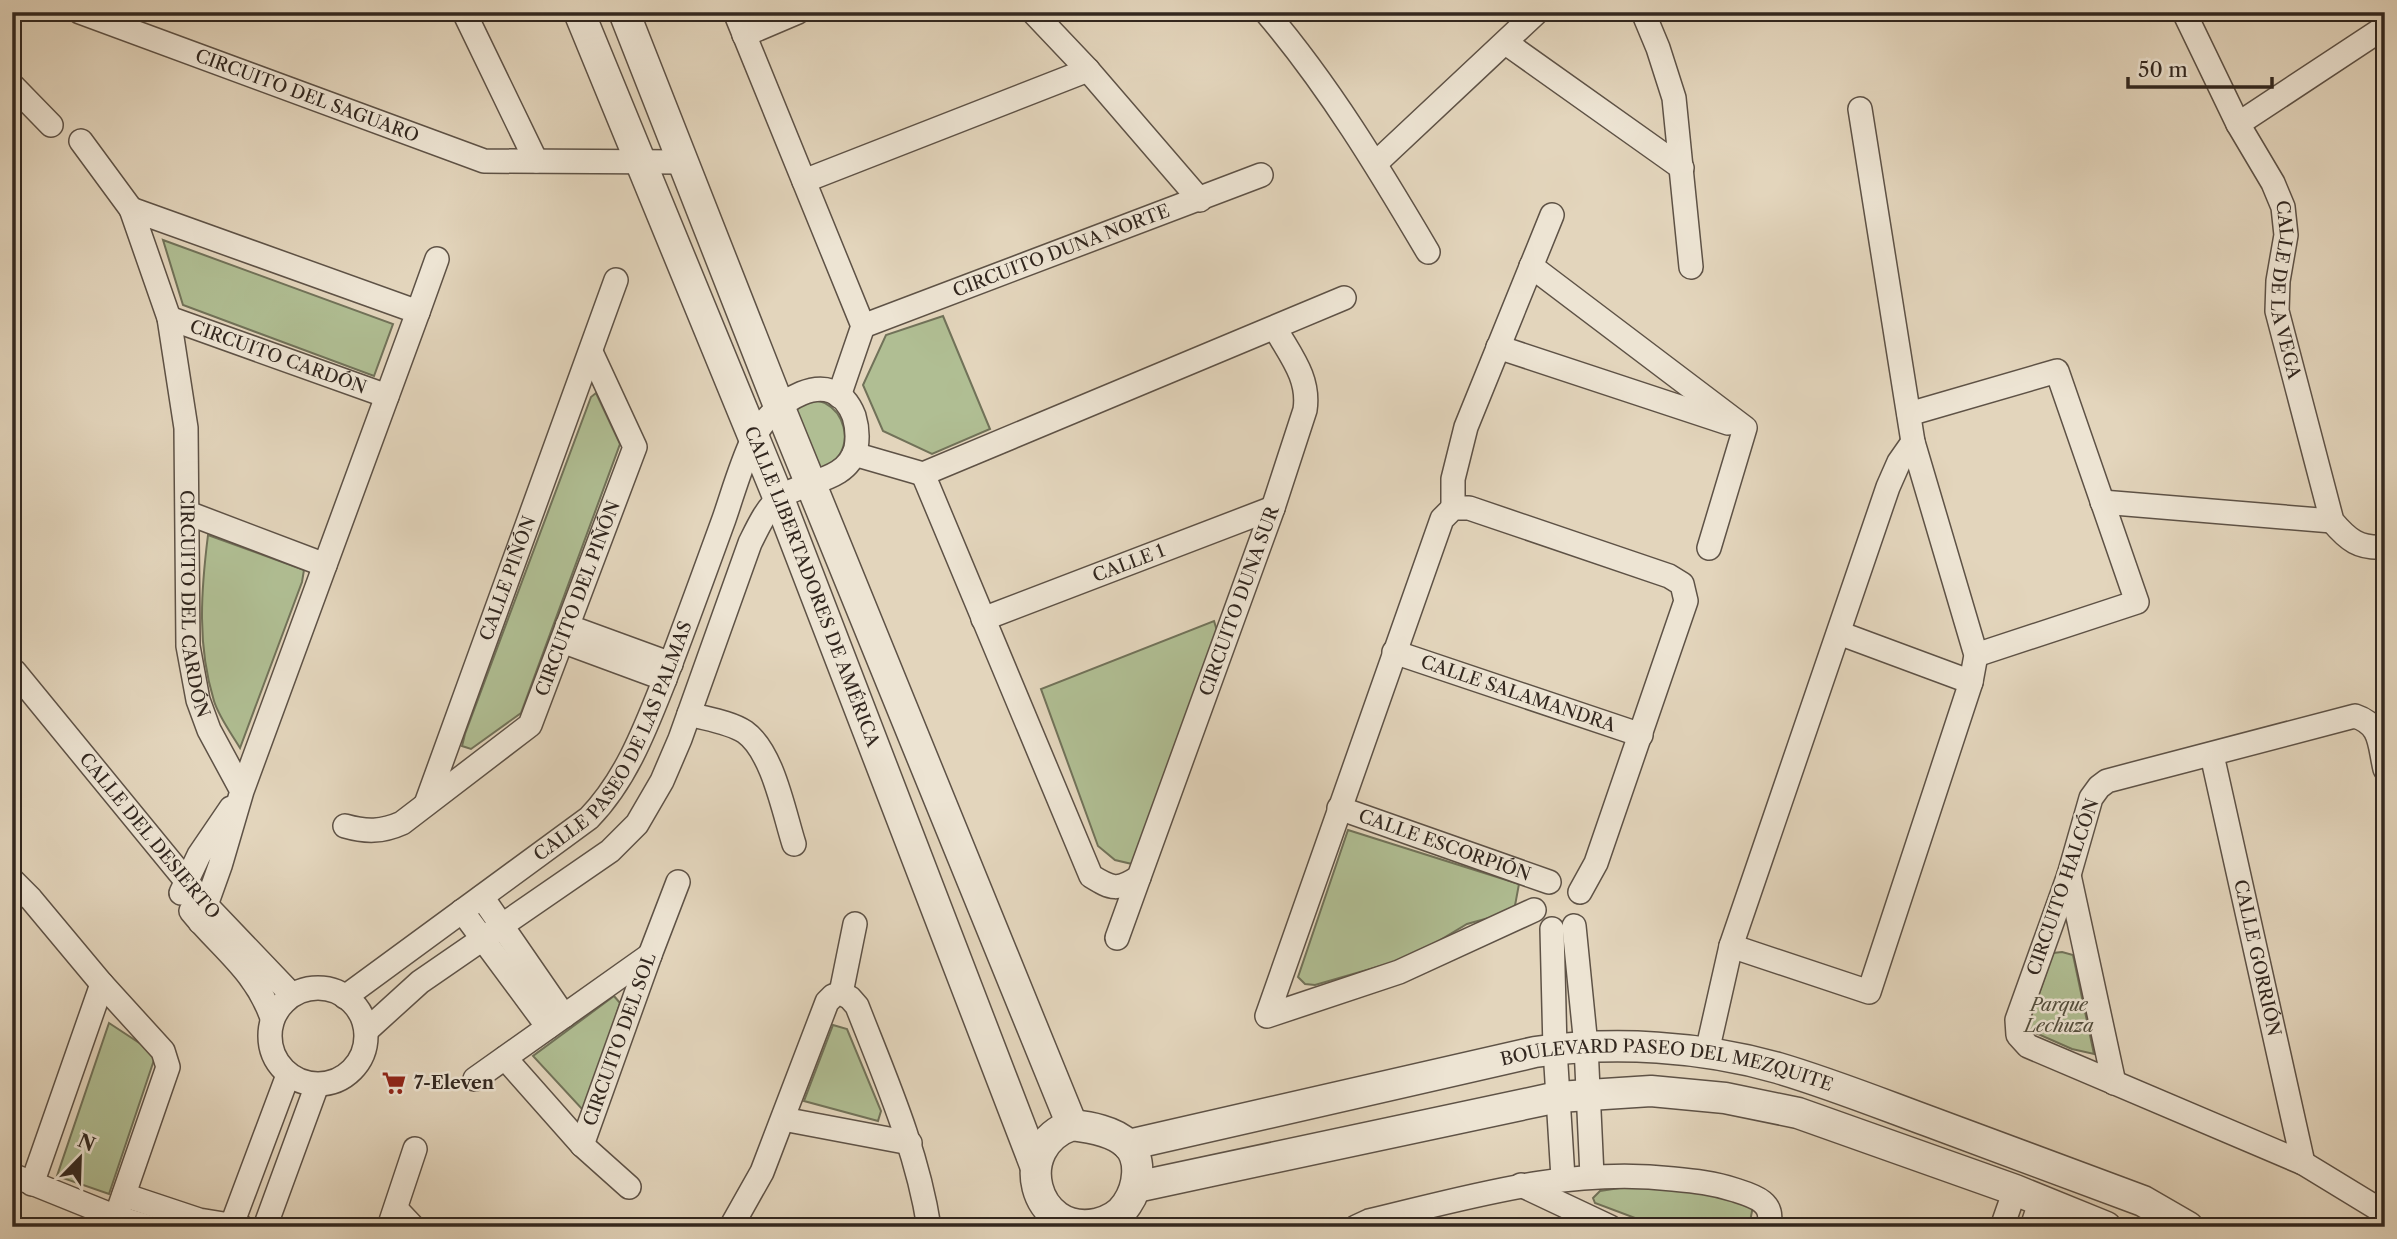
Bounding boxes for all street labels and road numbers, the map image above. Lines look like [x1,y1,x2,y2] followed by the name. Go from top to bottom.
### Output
[192,44,422,147] street label: CIRCUITO DEL SAGUARO
[2266,199,2306,382] street label: CALLE DE LA VEGA
[950,200,1173,302] street label: CIRCUITO DUNA NORTE
[187,315,370,399] street label: CIRCUITO CARDÓN
[739,423,884,751] street label: CALLE LIBERTADORES DE AMÉRICA
[176,490,215,721] street label: CIRCUITO DEL CARDÓN
[531,497,625,699] street label: CIRCUITO DEL PIÑÓN
[1195,503,1284,699] street label: CIRCUITO DUNA SUR
[475,513,541,644] street label: CALLE PIÑÓN
[1089,539,1168,587] street label: CALLE 1
[530,618,697,866] street label: CALLE PASEO DE LAS PALMAS
[1418,651,1619,737] street label: CALLE SALAMANDRA
[75,748,225,924] street label: CALLE DEL DESIERTO
[2021,795,2104,978] street label: CIRCUITO HALCÓN
[1356,805,1534,886] street label: CALLE ESCORPIÓN
[2229,878,2285,1039] street label: CALLE GORRIÓN
[579,950,661,1129] street label: CIRCUITO DEL SOL
[1498,1035,1836,1096] street label: BOULEVARD PASEO DEL MEZQUITE

